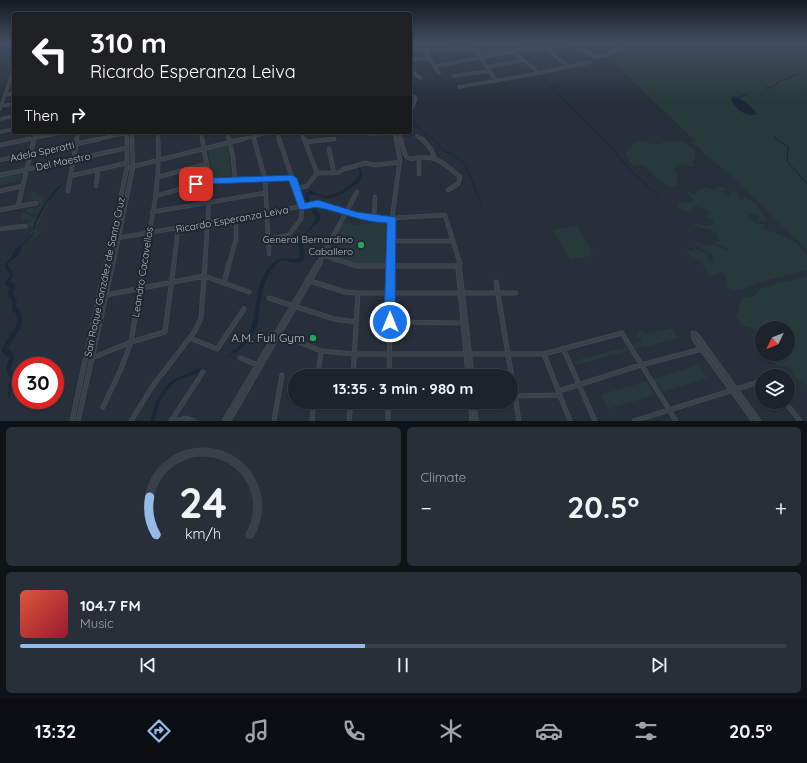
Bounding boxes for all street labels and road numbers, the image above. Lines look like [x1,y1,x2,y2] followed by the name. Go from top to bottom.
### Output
[9,138,75,165] street label: Adela Speratti
[35,149,92,174] street label: Del Maestro
[81,196,128,358] street label: San Roque González de Santa Cruz
[175,203,289,236] street label: Ricardo Esperanza Leiva
[129,226,156,318] street label: Leandro Cacavellos

